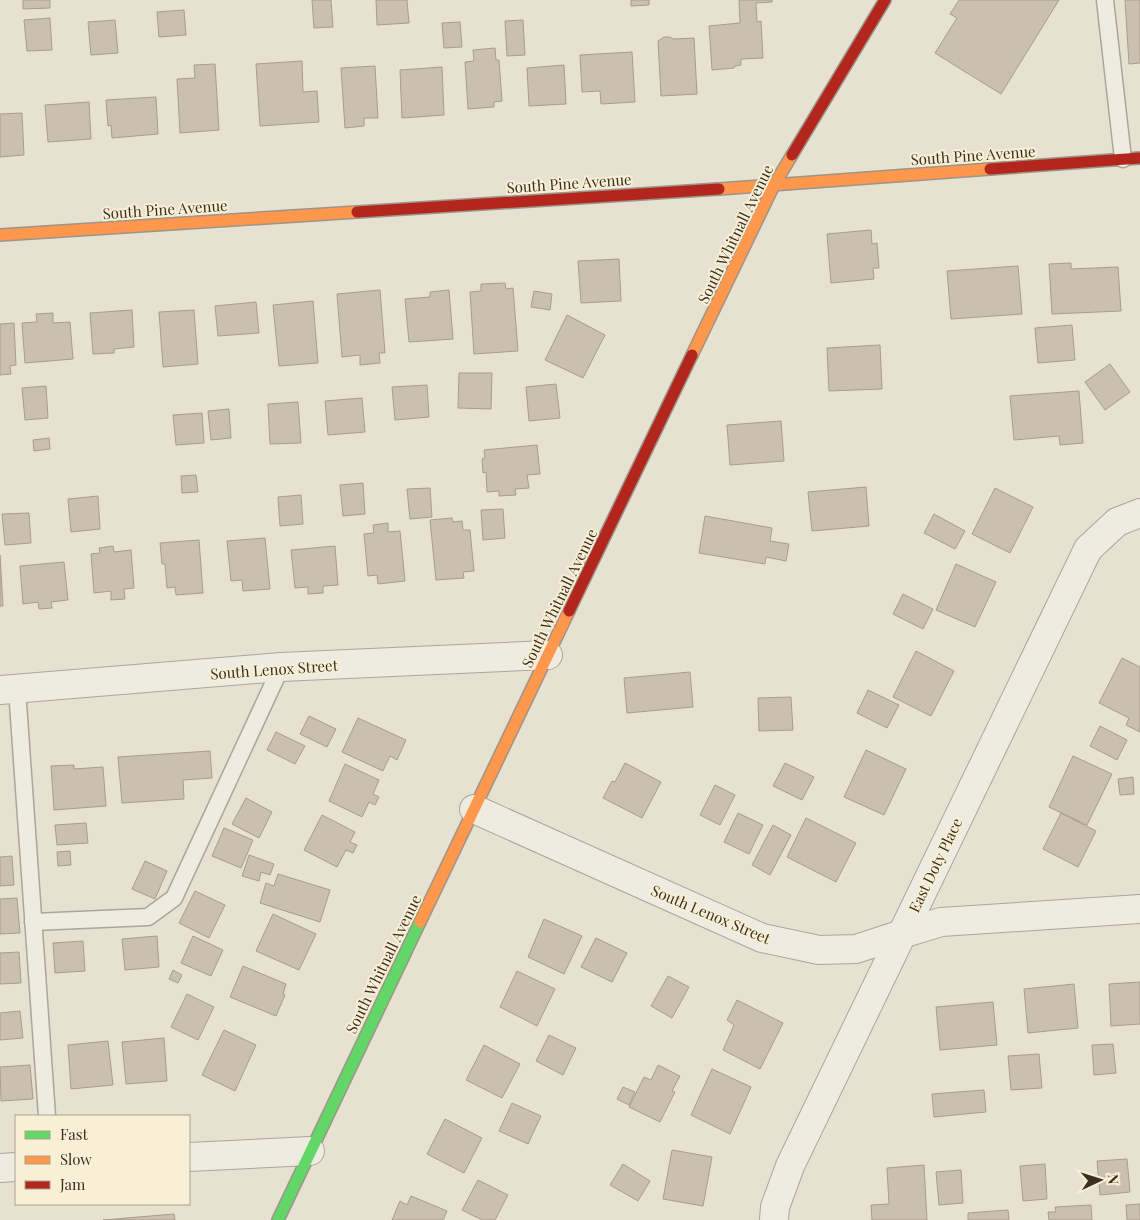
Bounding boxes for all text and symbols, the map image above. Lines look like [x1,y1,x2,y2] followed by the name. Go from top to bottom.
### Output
[910,141,1036,169] street label: South Pine Avenue
[693,161,777,307] street label: South Whitnall Avenue
[506,169,632,197] street label: South Pine Avenue
[102,195,228,223] street label: South Pine Avenue
[517,525,601,671] street label: South Whitnall Avenue
[210,655,339,683] street label: South Lenox Street
[904,814,966,916] street label: East Doty Place
[648,880,774,948] street label: South Lenox Street
[341,891,425,1037] street label: South Whitnall Avenue
[15,1115,190,1205] legend
[60,1124,89,1144] text: Fast
[60,1149,92,1169] text: Slow
[1075,1155,1125,1205] north arrow
[1104,1173,1123,1185] text: N
[59,1174,86,1194] text: Jam

